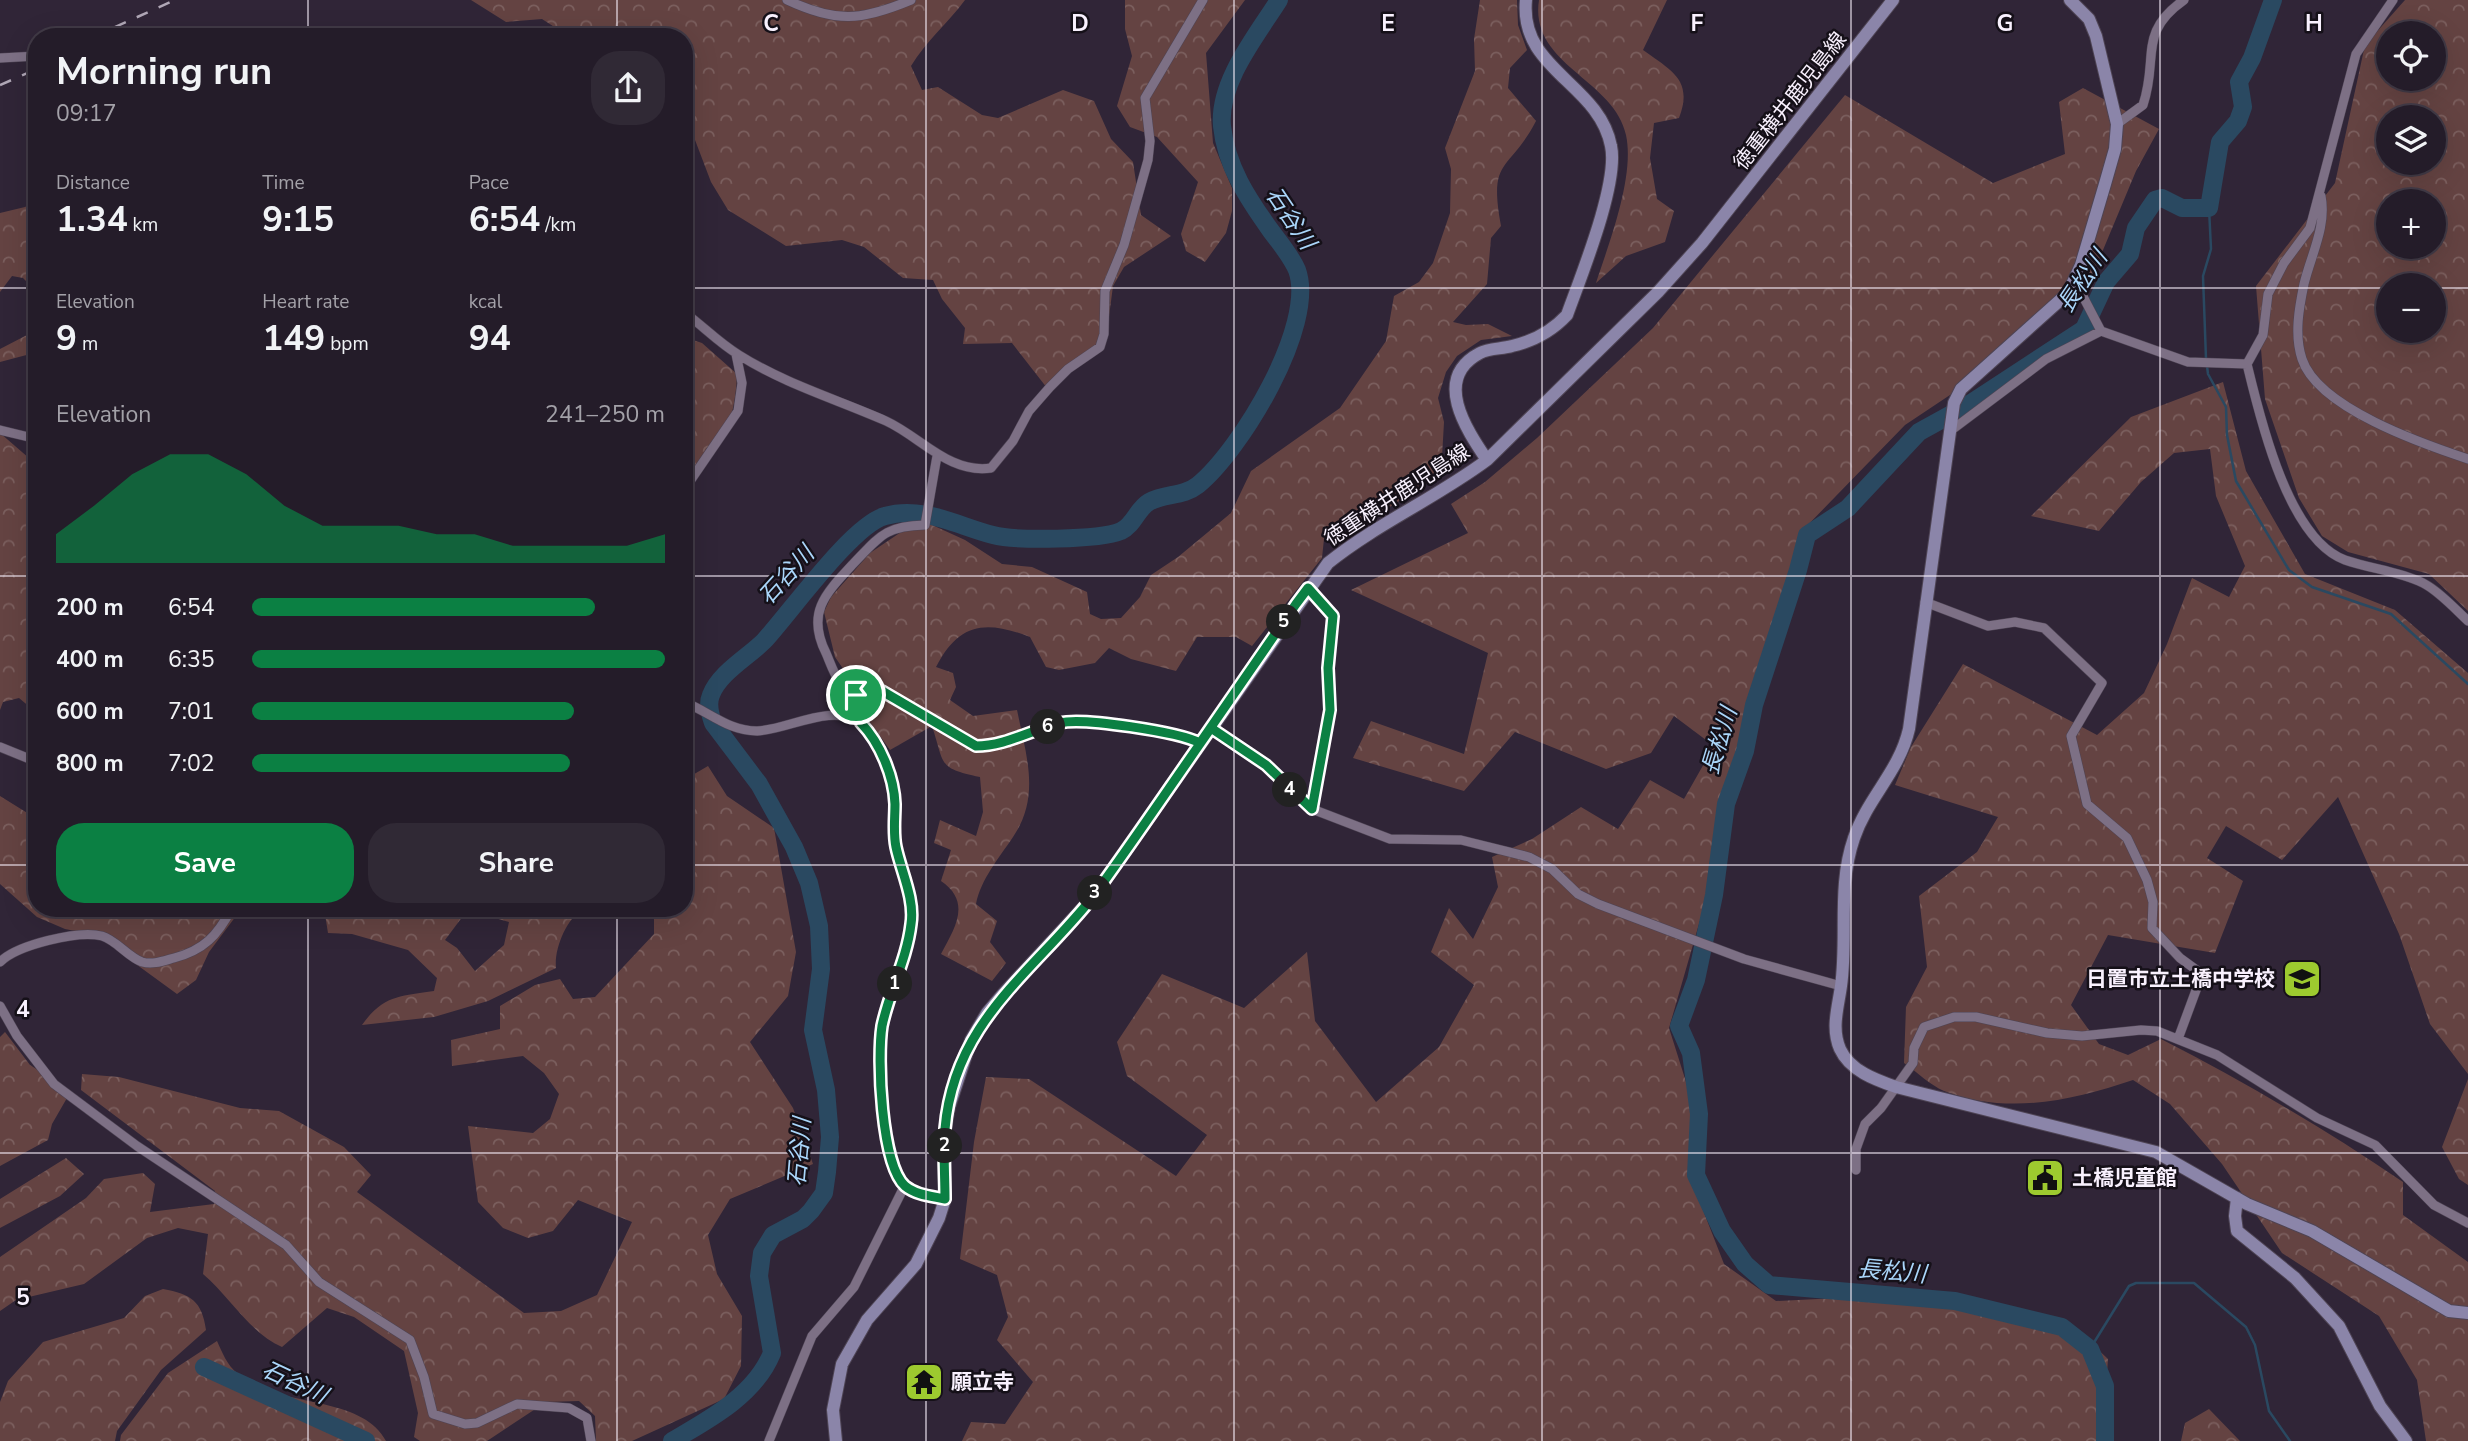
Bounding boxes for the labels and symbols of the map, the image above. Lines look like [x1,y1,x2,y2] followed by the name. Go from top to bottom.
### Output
[763,8,779,39] text: C
[1071,8,1089,39] text: D
[1381,8,1395,39] text: E
[1691,8,1704,39] text: F
[1997,8,2013,39] text: G
[2305,8,2323,39] text: H
[1727,26,1853,176] street label: 徳重横井鹿児島線
[1258,181,1324,258] water label: 石谷川
[2050,242,2116,319] water label: 長松川
[1319,438,1475,552] street label: 徳重横井鹿児島線
[752,537,823,611] water label: 石谷川
[1266,604,1302,640] pin: 5
[826,665,886,725] pin
[1695,701,1745,779] water label: 長松川
[1030,710,1066,744] pin: 6
[1272,772,1308,808] pin: 4
[1078,876,1112,910] pin: 3
[2281,958,2323,1000] school or university icon: 日置市立土橋中学校
[2086,965,2275,993] place label: 日置市立土橋中学校
[878,967,912,1002] pin: 1
[16,994,30,1025] text: 4
[781,1113,818,1188] water label: 石谷川
[928,1128,962,1164] pin: 2
[2024,1157,2066,1199] public building icon: 土橋児童館
[2072,1164,2177,1192] place label: 土橋児童館
[1856,1253,1931,1290] water label: 長松川
[16,1282,30,1313] text: 5
[257,1354,335,1412] water label: 石谷川
[903,1361,945,1403] temple icon: 願立寺
[951,1368,1014,1396] place label: 願立寺

